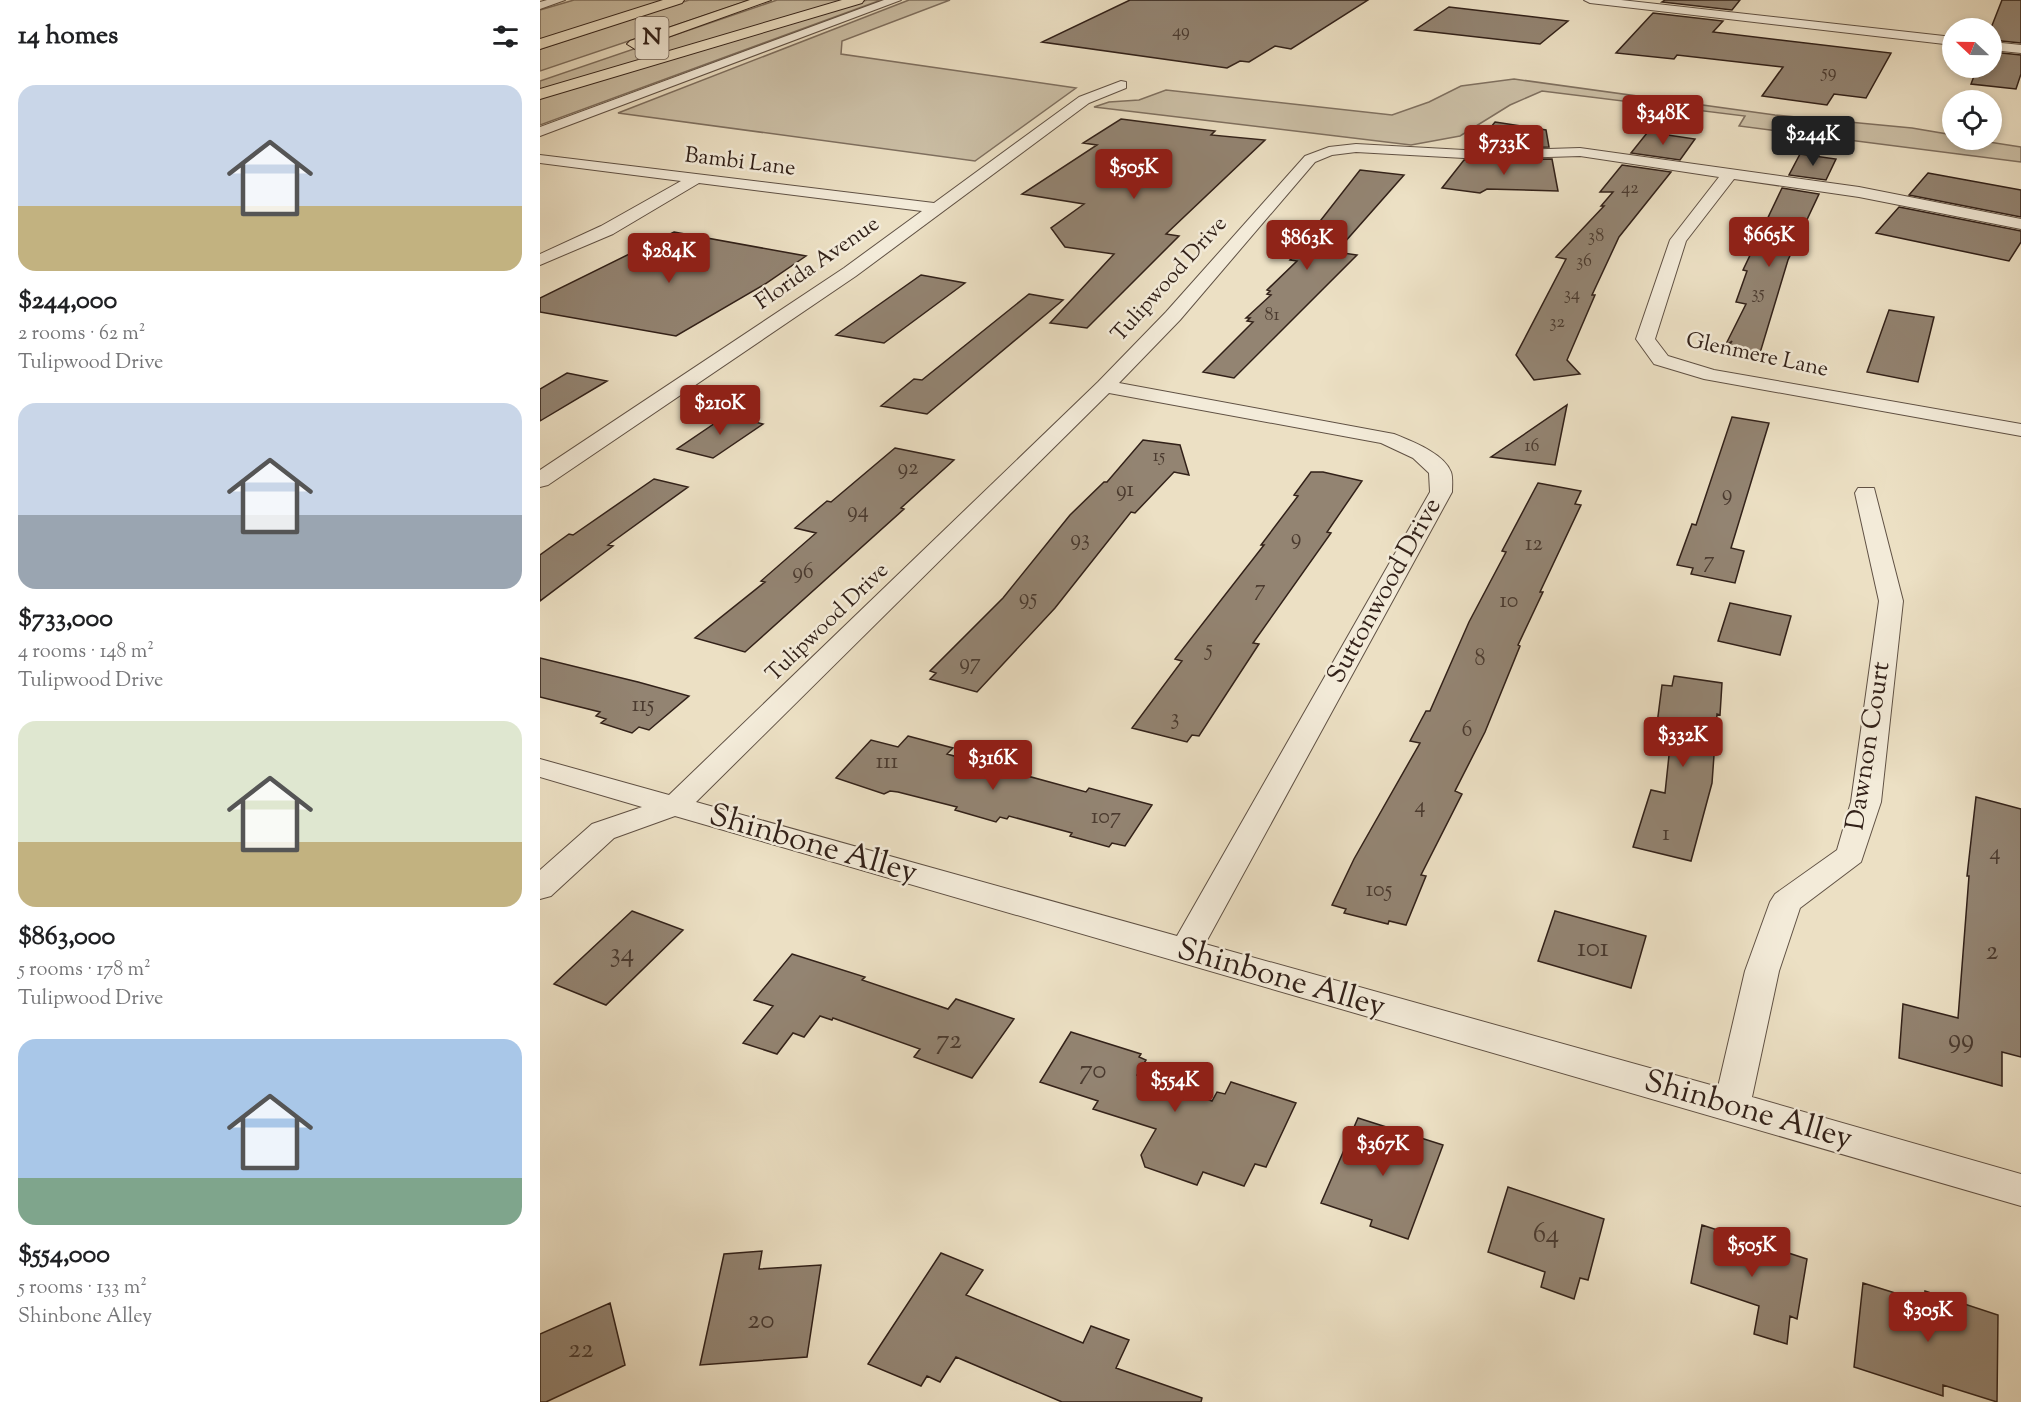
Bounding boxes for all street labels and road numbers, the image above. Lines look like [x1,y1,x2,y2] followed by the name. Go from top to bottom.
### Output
[636,17,668,59] road number: N
[683,140,797,186] street label: Bambi Lane
[749,209,887,319] street label: Florida Avenue
[1105,210,1235,350] street label: Tulipwood Drive
[1683,325,1831,387] street label: Glenmere Lane
[1319,492,1451,690] street label: Suttonwood Drive
[759,556,897,690] street label: Tulipwood Drive
[1837,659,1901,833] street label: Dawnon Court
[703,793,923,897] street label: Shinbone Alley
[1171,927,1391,1031] street label: Shinbone Alley
[1638,1059,1858,1163] street label: Shinbone Alley

